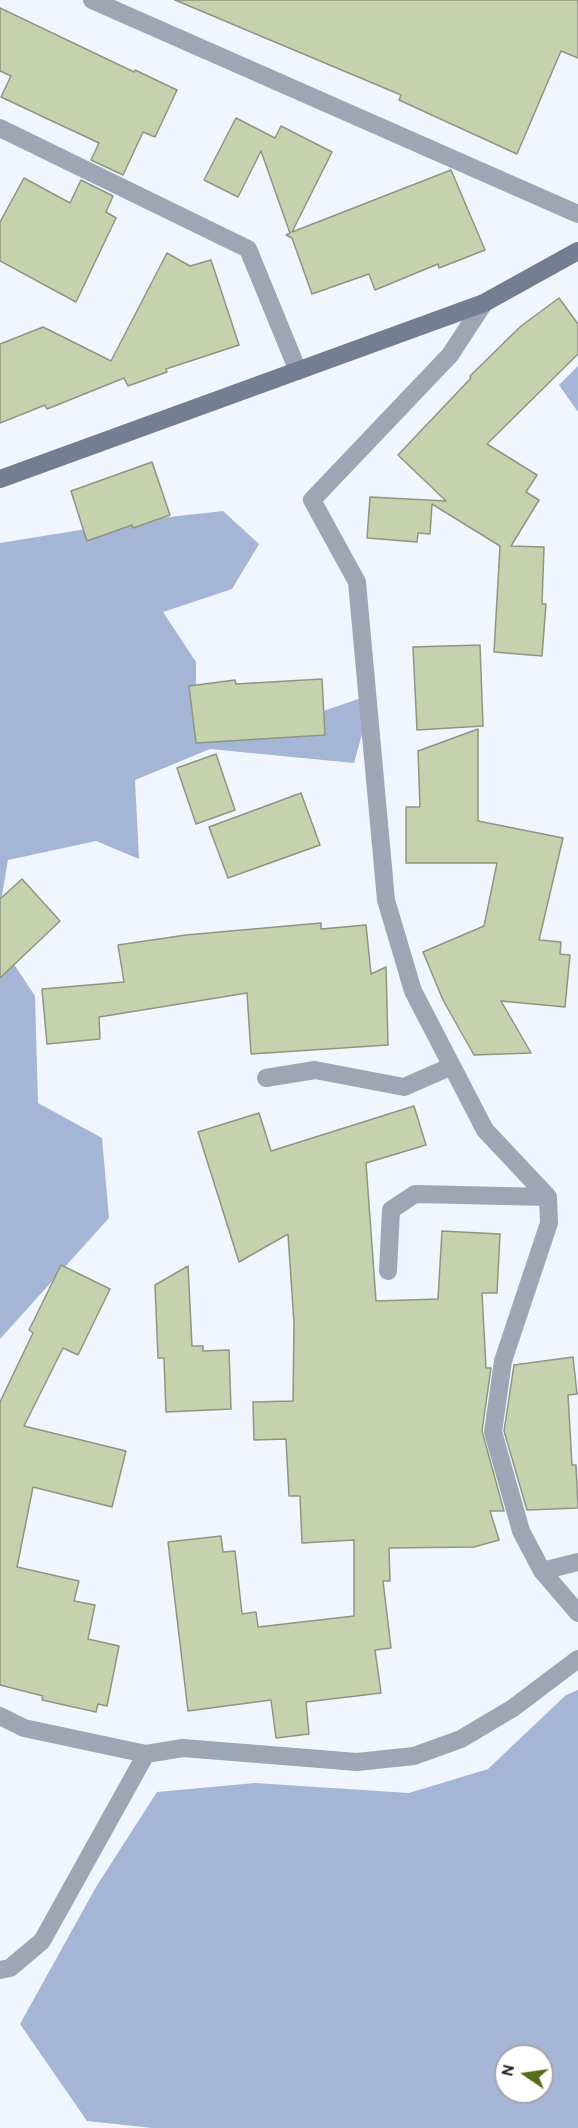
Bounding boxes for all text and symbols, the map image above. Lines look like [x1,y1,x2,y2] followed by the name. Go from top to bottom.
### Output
[494,2044,554,2104] north arrow
[497,2063,518,2078] text: N

